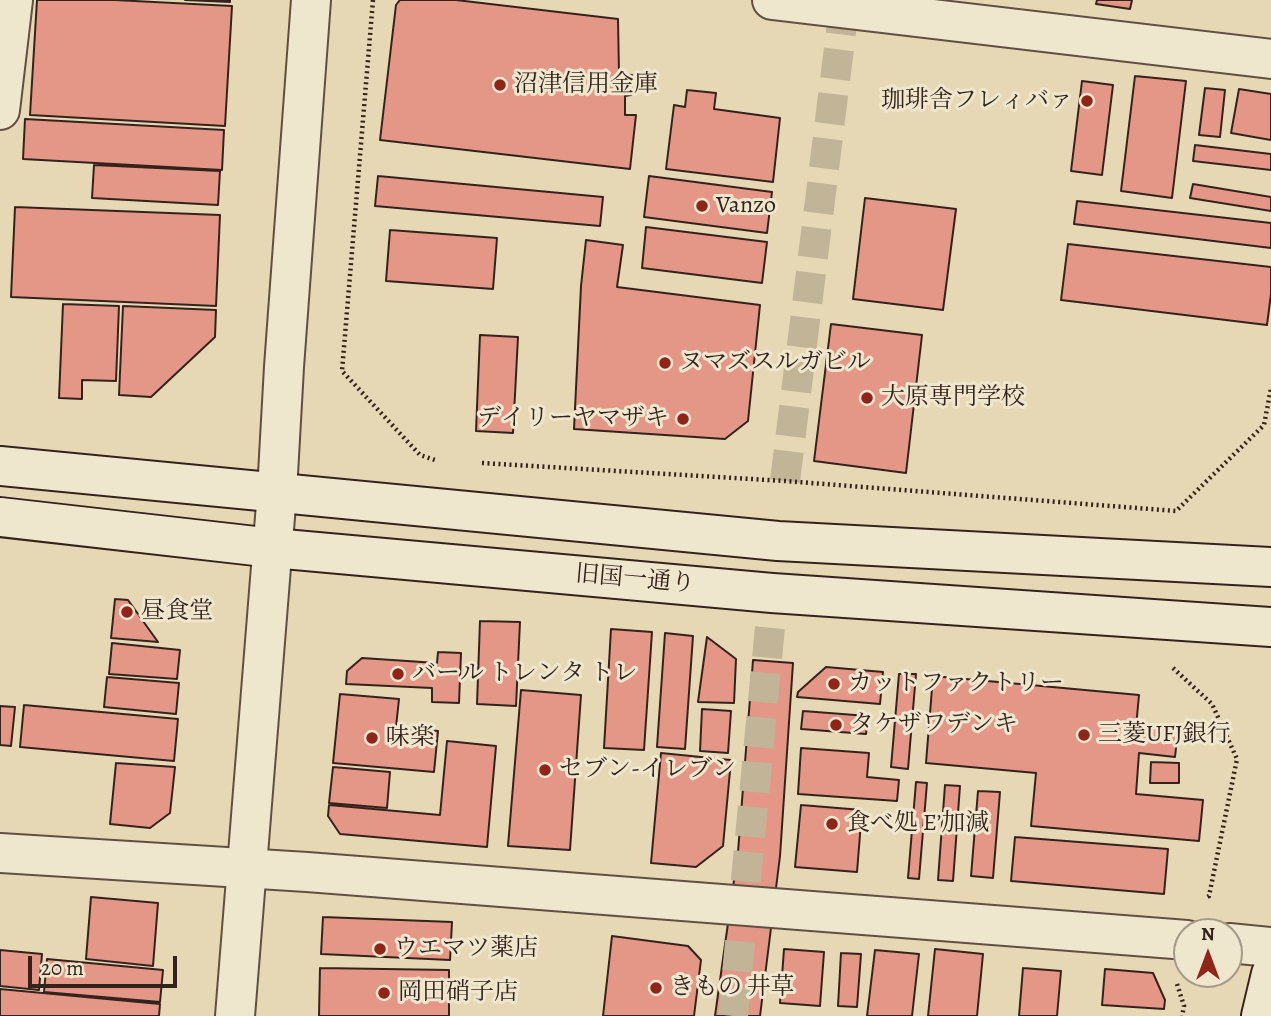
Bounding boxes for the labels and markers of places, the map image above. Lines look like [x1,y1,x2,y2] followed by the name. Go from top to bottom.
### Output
[514,71,658,99] place label: 沼津信用金庫
[492,77,508,93] marker: 沼津信用金庫
[881,87,1073,115] place label: 珈琲舎フレィバァ
[1079,93,1095,109] marker: 珈琲舎フレィバァ
[716,192,776,220] place label: Vanzo
[694,198,710,214] marker: Vanzo
[679,349,871,377] place label: ヌマズスルガビル
[657,355,673,371] marker: ヌマズスルガビル
[881,384,1025,412] place label: 大原専門学校
[859,390,875,406] marker: 大原専門学校
[477,405,669,433] place label: デイリーヤマザキ
[675,411,691,427] marker: デイリーヤマザキ
[141,598,213,626] place label: 昼食堂
[119,604,135,620] marker: 昼食堂
[412,660,638,688] place label: バール トレンタ トレ
[390,666,406,682] marker: バール トレンタ トレ
[848,670,1064,698] place label: カットファクトリー
[826,676,842,692] marker: カットファクトリー
[850,711,1018,739] place label: タケザワデンキ
[828,717,844,733] marker: タケザワデンキ
[1098,721,1230,749] place label: 三菱UFJ銀行
[386,724,434,752] place label: 味楽
[1076,727,1092,743] marker: 三菱UFJ銀行
[364,730,380,746] marker: 味楽
[559,756,736,784] place label: セブン-イレブン
[537,762,553,778] marker: セブン-イレブン
[846,810,989,838] place label: 食べ処 E’加減
[824,816,840,832] marker: 食べ処 E’加減
[394,935,538,963] place label: ウエマツ薬店
[372,941,388,957] marker: ウエマツ薬店
[670,974,795,1002] place label: きもの 井草
[398,979,518,1007] place label: 岡田硝子店
[648,980,664,996] marker: きもの 井草
[376,985,392,1001] marker: 岡田硝子店

